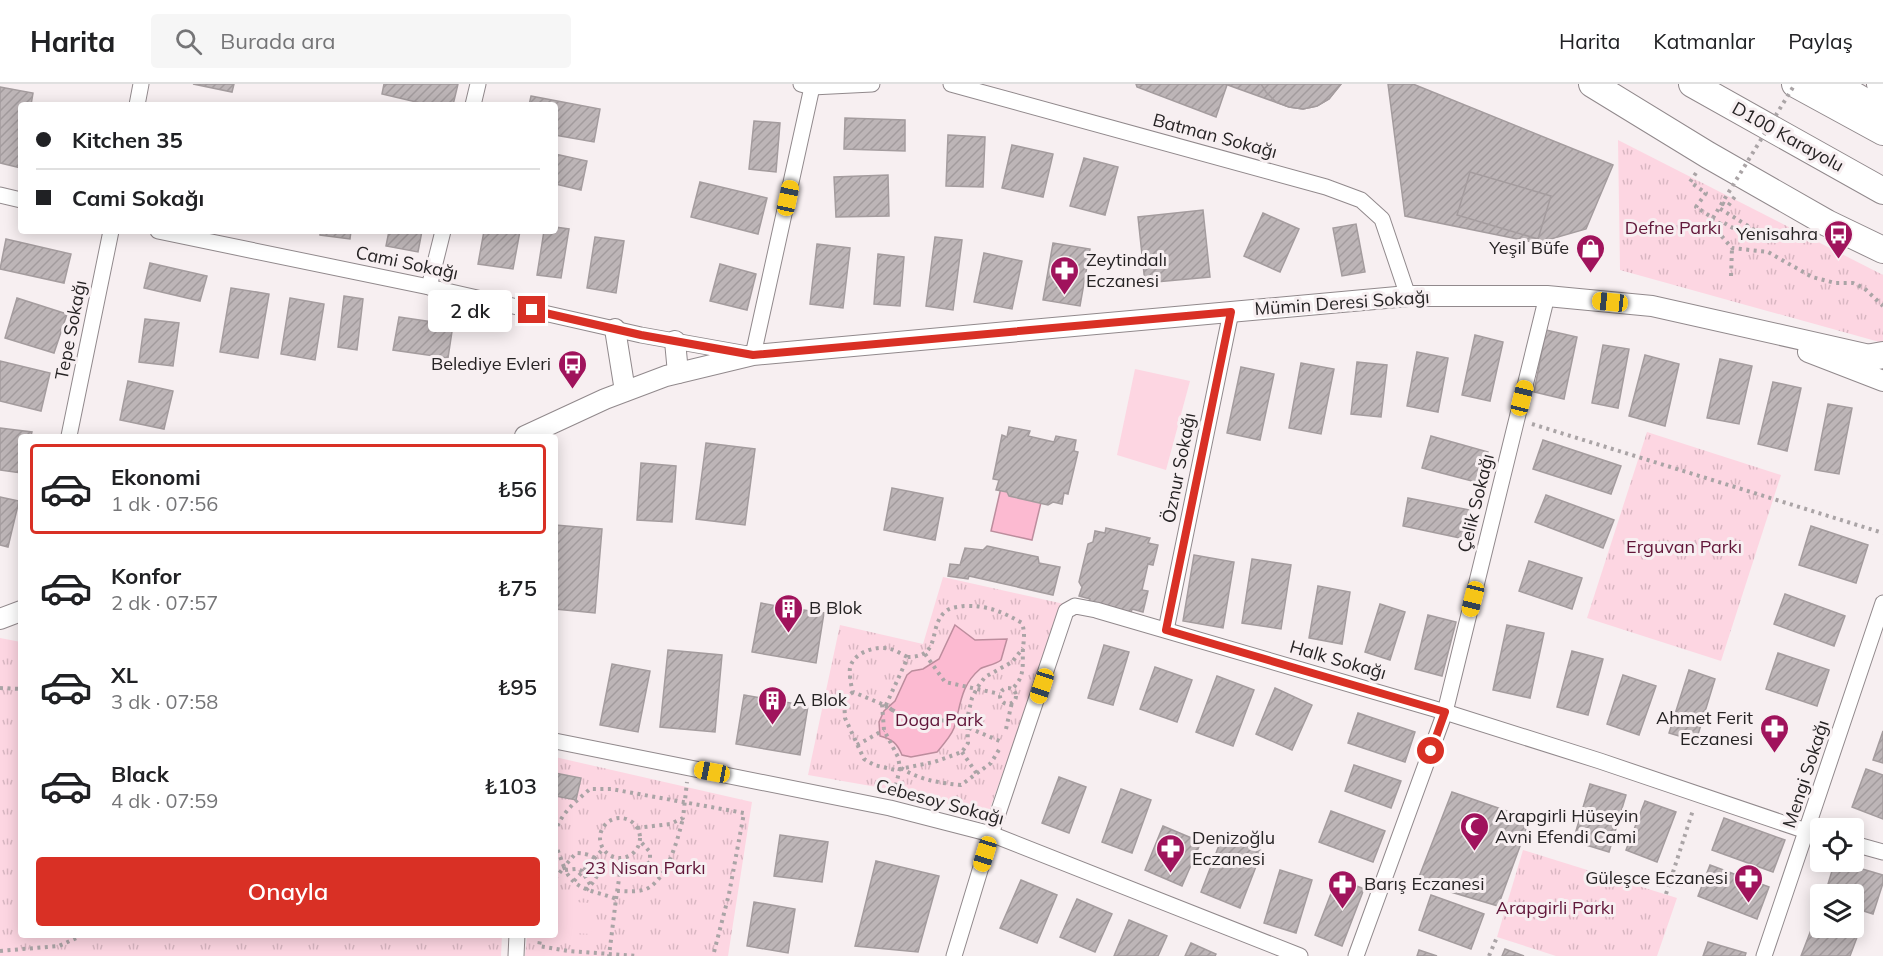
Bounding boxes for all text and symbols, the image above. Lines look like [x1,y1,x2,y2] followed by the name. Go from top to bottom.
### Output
[151,14,571,68] search box
[30,24,115,59] text: Harita
[172,25,205,58] icon: search
[220,27,335,55] text: Burada ara
[1559,28,1620,54] text: Harita
[1653,28,1755,54] text: Katmanlar
[1788,28,1853,54] text: Paylaş
[1728,96,1848,177] street label: D100 Karayolu
[1150,108,1280,163] street label: Batman Sokağı
[72,126,183,154] text: Kitchen 35
[775,179,801,217] car
[72,184,204,212] text: Cami Sokağı
[1625,216,1721,239] park label: Defne Parkı
[1823,218,1855,260] bus stop icon: Yenisahra
[1735,222,1818,245] place label: Yenisahra
[1574,232,1606,274] shop icon: Yeşil Büfe
[1488,236,1569,259] place label: Yeşil Büfe
[354,240,460,285] street label: Cami Sokağı
[1086,248,1167,292] place label: Zeytindalı Eczanesi
[1049,254,1081,296] pharmacy icon: Zeytindalı Eczanesi
[50,278,91,382] street label: Tepe Sokağı
[1254,285,1430,320] street label: Mümin Deresi Sokağı
[427,289,511,331] callout: 2 dk
[1591,291,1629,313] car
[518,296,545,323] route end
[450,298,490,323] text: 2 dk
[556,348,588,390] bus stop icon: Belediye Evleri
[431,352,551,375] place label: Belediye Evleri
[1509,378,1535,418] car
[1157,411,1200,525] street label: Öznur Sokağı
[1452,451,1499,555] street label: Çelik Sokağı
[39,462,93,516] icon: car
[111,463,201,491] text: Ekonomi
[497,475,537,503] text: ₺56
[111,491,218,516] text: 1 dk · 07:56
[1626,535,1742,558] park label: Erguvan Parkı
[39,561,93,615] icon: car
[111,562,181,590] text: Konfor
[497,574,537,602] text: ₺75
[1460,579,1486,619] car
[111,590,218,615] text: 2 dk · 07:57
[772,592,804,634] building icon: B Blok
[809,596,863,619] place label: B Blok
[1287,635,1389,684] street label: Halk Sokağı
[39,660,93,714] icon: car
[111,661,138,689] text: XL
[1028,666,1056,706] car
[497,673,537,701] text: ₺95
[756,684,788,726] building icon: A Blok
[793,688,848,711] place label: A Blok
[111,689,218,714] text: 3 dk · 07:58
[1656,706,1753,750] place label: Ahmet Ferit Eczanesi
[895,708,984,731] park label: Doga Park
[1758,712,1790,754] pharmacy icon: Ahmet Ferit Eczanesi
[1777,717,1834,831] street label: Mengi Sokağı
[1417,737,1444,764] route start
[39,759,93,813] icon: car
[111,760,169,788] text: Black
[693,760,731,784] car
[484,772,537,800] text: ₺103
[873,773,1007,830] street label: Cebesoy Sokağı
[111,788,218,813] text: 4 dk · 07:59
[1495,804,1639,848] place label: Arapgirli Hüseyin Avni Efendi Cami
[1458,810,1490,852] mosque icon: Arapgirli Hüseyin Avni Efendi Cami
[1810,818,1864,938] map controls
[1810,818,1864,872] button: locate
[1192,826,1275,870] place label: Denizoğlu Eczanesi
[1155,832,1187,874] pharmacy icon: Denizoğlu Eczanesi
[971,834,999,874] car
[584,856,706,879] park label: 23 Nisan Parkı
[36,857,540,926] button: Onayla
[1733,862,1765,904] pharmacy icon: Güleşce Eczanesi
[1585,866,1728,889] place label: Güleşce Eczanesi
[1327,868,1359,910] pharmacy icon: Barış Eczanesi
[1364,872,1485,895] place label: Barış Eczanesi
[1810,884,1864,938] button: layers
[1496,896,1614,919] park label: Arapgirli Parkı

